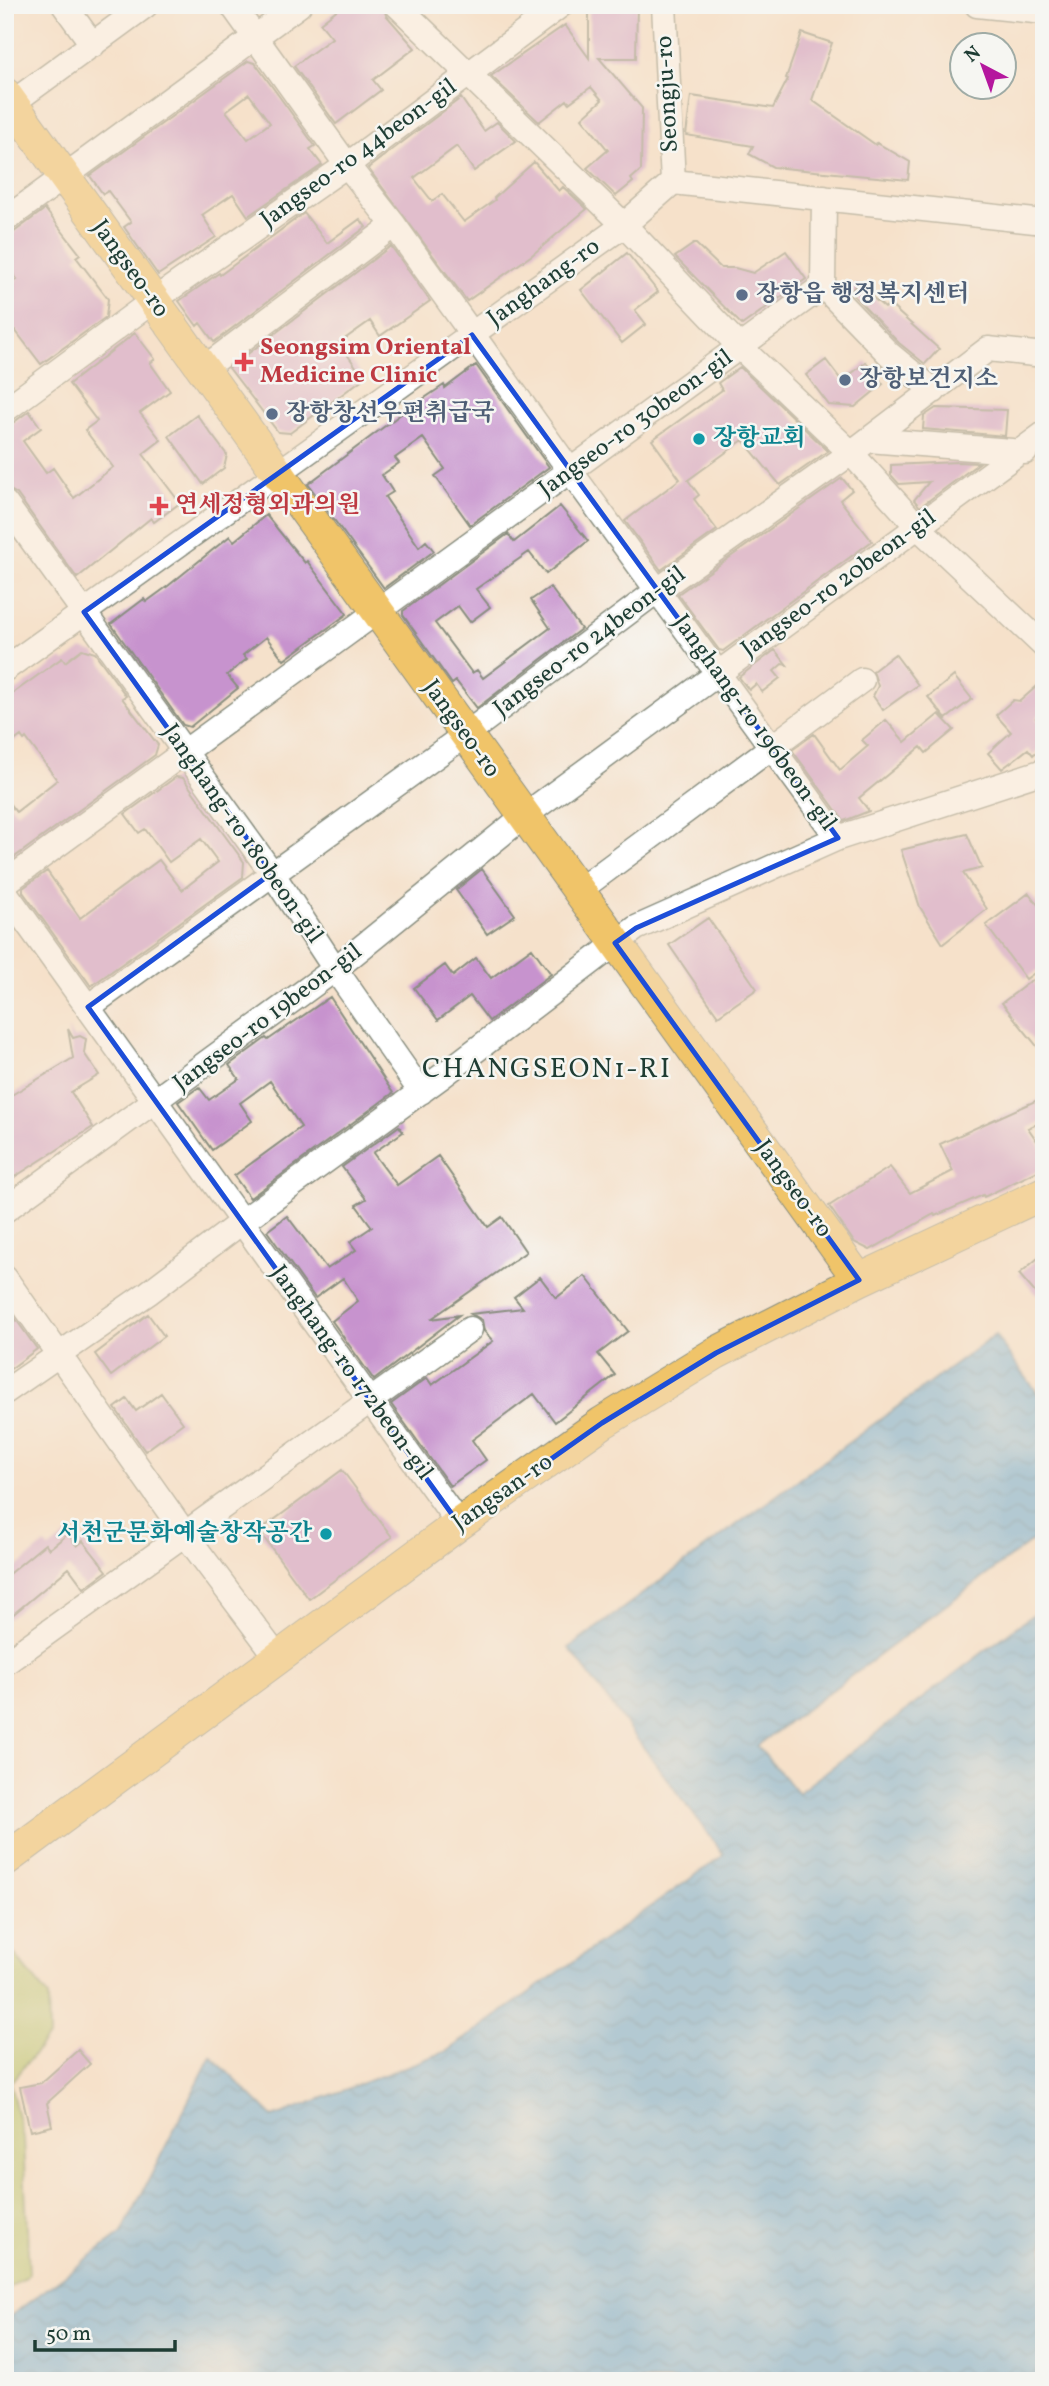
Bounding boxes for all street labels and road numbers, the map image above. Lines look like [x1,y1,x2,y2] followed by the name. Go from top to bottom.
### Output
[648,35,688,153] street label: Seongju-ro
[254,71,464,237] street label: Jangseo-ro 44beon-gil
[83,213,177,325] street label: Jangseo-ro
[481,230,607,336] street label: Janghang-ro
[532,342,740,506] street label: Jangseo-ro 30beon-gil
[734,501,944,667] street label: Jangseo-ro 20beon-gil
[487,558,693,726] street label: Jangseo-ro 24beon-gil
[664,608,844,838] street label: Janghang-ro 196beon-gil
[414,673,508,785] street label: Jangseo-ro
[153,717,331,951] street label: Janghang-ro 180beon-gil
[166,936,370,1100] street label: Jangseo-ro 19beon-gil
[746,1133,840,1245] street label: Jangseo-ro
[261,1258,441,1488] street label: Janghang-ro 172beon-gil
[446,1446,560,1540] street label: Jangsan-ro

